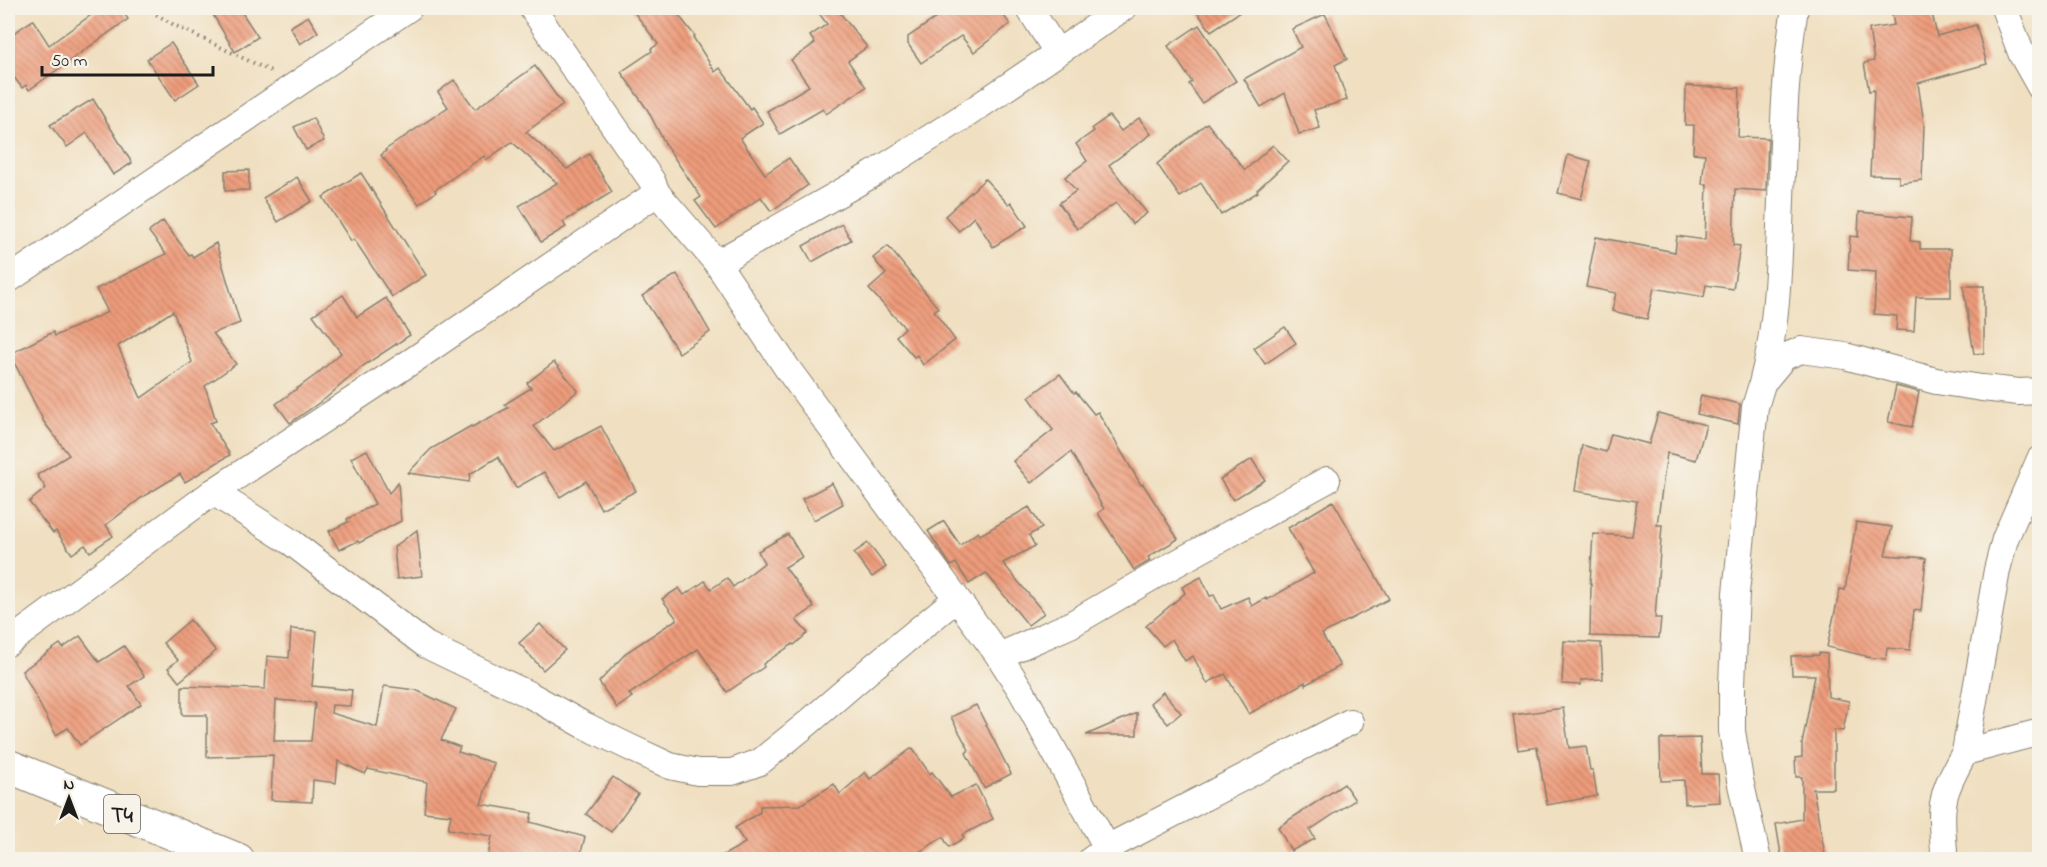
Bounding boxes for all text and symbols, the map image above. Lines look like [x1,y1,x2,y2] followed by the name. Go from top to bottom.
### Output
[42,39,213,77] scale bar
[51,49,88,75] text: 50 m
[39,768,99,828] north arrow
[64,773,75,797] text: N
[104,795,140,833] road number: T4

